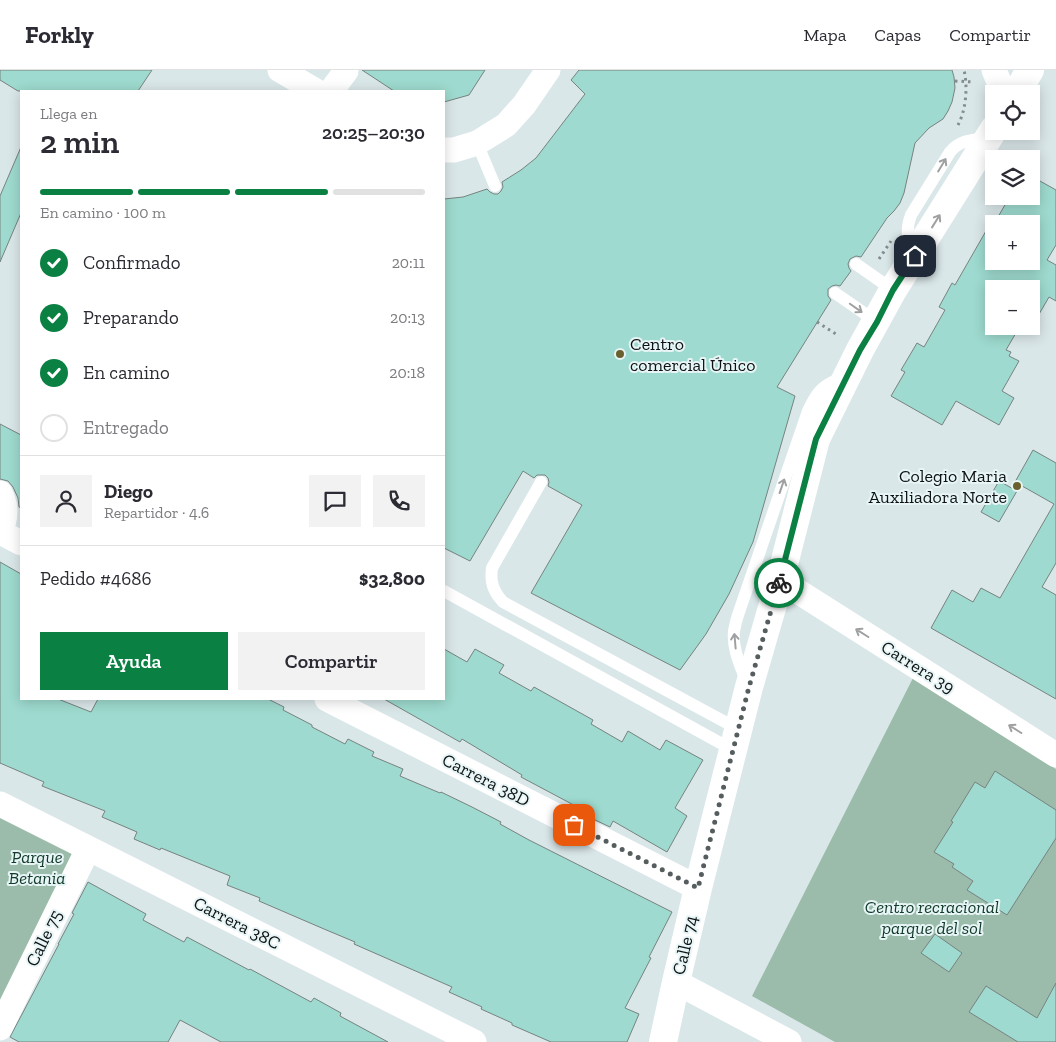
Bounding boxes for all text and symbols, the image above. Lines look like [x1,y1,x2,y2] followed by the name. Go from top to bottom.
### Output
[25,20,94,49] text: Forkly
[803,24,846,46] text: Mapa
[874,24,921,46] text: Capas
[949,24,1031,46] text: Compartir
[985,85,1040,335] map controls
[985,85,1040,140] button: locate
[40,104,97,123] text: Llega en
[322,121,425,144] text: 20:25–20:30
[40,123,119,161] text: 2 min
[985,150,1040,205] button: layers
[936,158,947,172] one-way arrow
[40,203,166,222] text: En camino · 100 m
[932,215,942,229] one-way arrow
[985,215,1040,270] button: +
[894,235,936,277] pin
[901,242,929,270] icon: home
[40,249,68,277] icon: check
[83,251,180,274] text: Confirmado
[392,253,425,272] text: 20:11
[985,280,1040,335] button: −
[849,303,863,313] one-way arrow
[40,304,68,332] icon: check
[83,306,179,329] text: Preparando
[390,308,425,327] text: 20:13
[630,333,755,376] place label: Centro comercial Único
[614,348,626,360] marker: Centro comercial Único
[40,359,68,387] icon: check
[83,361,170,384] text: En camino
[389,363,425,382] text: 20:18
[83,416,169,439] text: Entregado
[868,465,1007,508] place label: Colegio Maria Auxiliadora Norte
[40,475,92,527] button: person
[309,475,361,527] button: chat
[373,475,425,527] button: phone
[778,479,787,495] one-way arrow
[104,480,153,503] text: Diego
[1011,480,1023,492] marker: Colegio Maria Auxiliadora Norte
[104,503,209,522] text: Repartidor · 4.6
[754,558,804,608] courier
[40,567,152,590] text: Pedido #4686
[359,567,425,590] text: $32,800
[765,569,793,597] icon: bike
[856,627,870,637] one-way arrow
[40,632,228,690] button: Ayuda
[238,632,425,690] button: Compartir
[730,633,739,649] one-way arrow
[877,636,959,698] street label: Carrera 39
[1008,723,1022,733] one-way arrow
[438,749,534,811] street label: Carrera 38D
[553,804,595,846] pin
[560,811,588,839] icon: bag
[9,846,65,889] park label: Parque Betania
[190,892,284,954] street label: Carrera 38C
[865,896,999,939] park label: Centro recracional parque del sol
[21,906,67,970] street label: Calle 75
[668,913,703,977] street label: Calle 74

